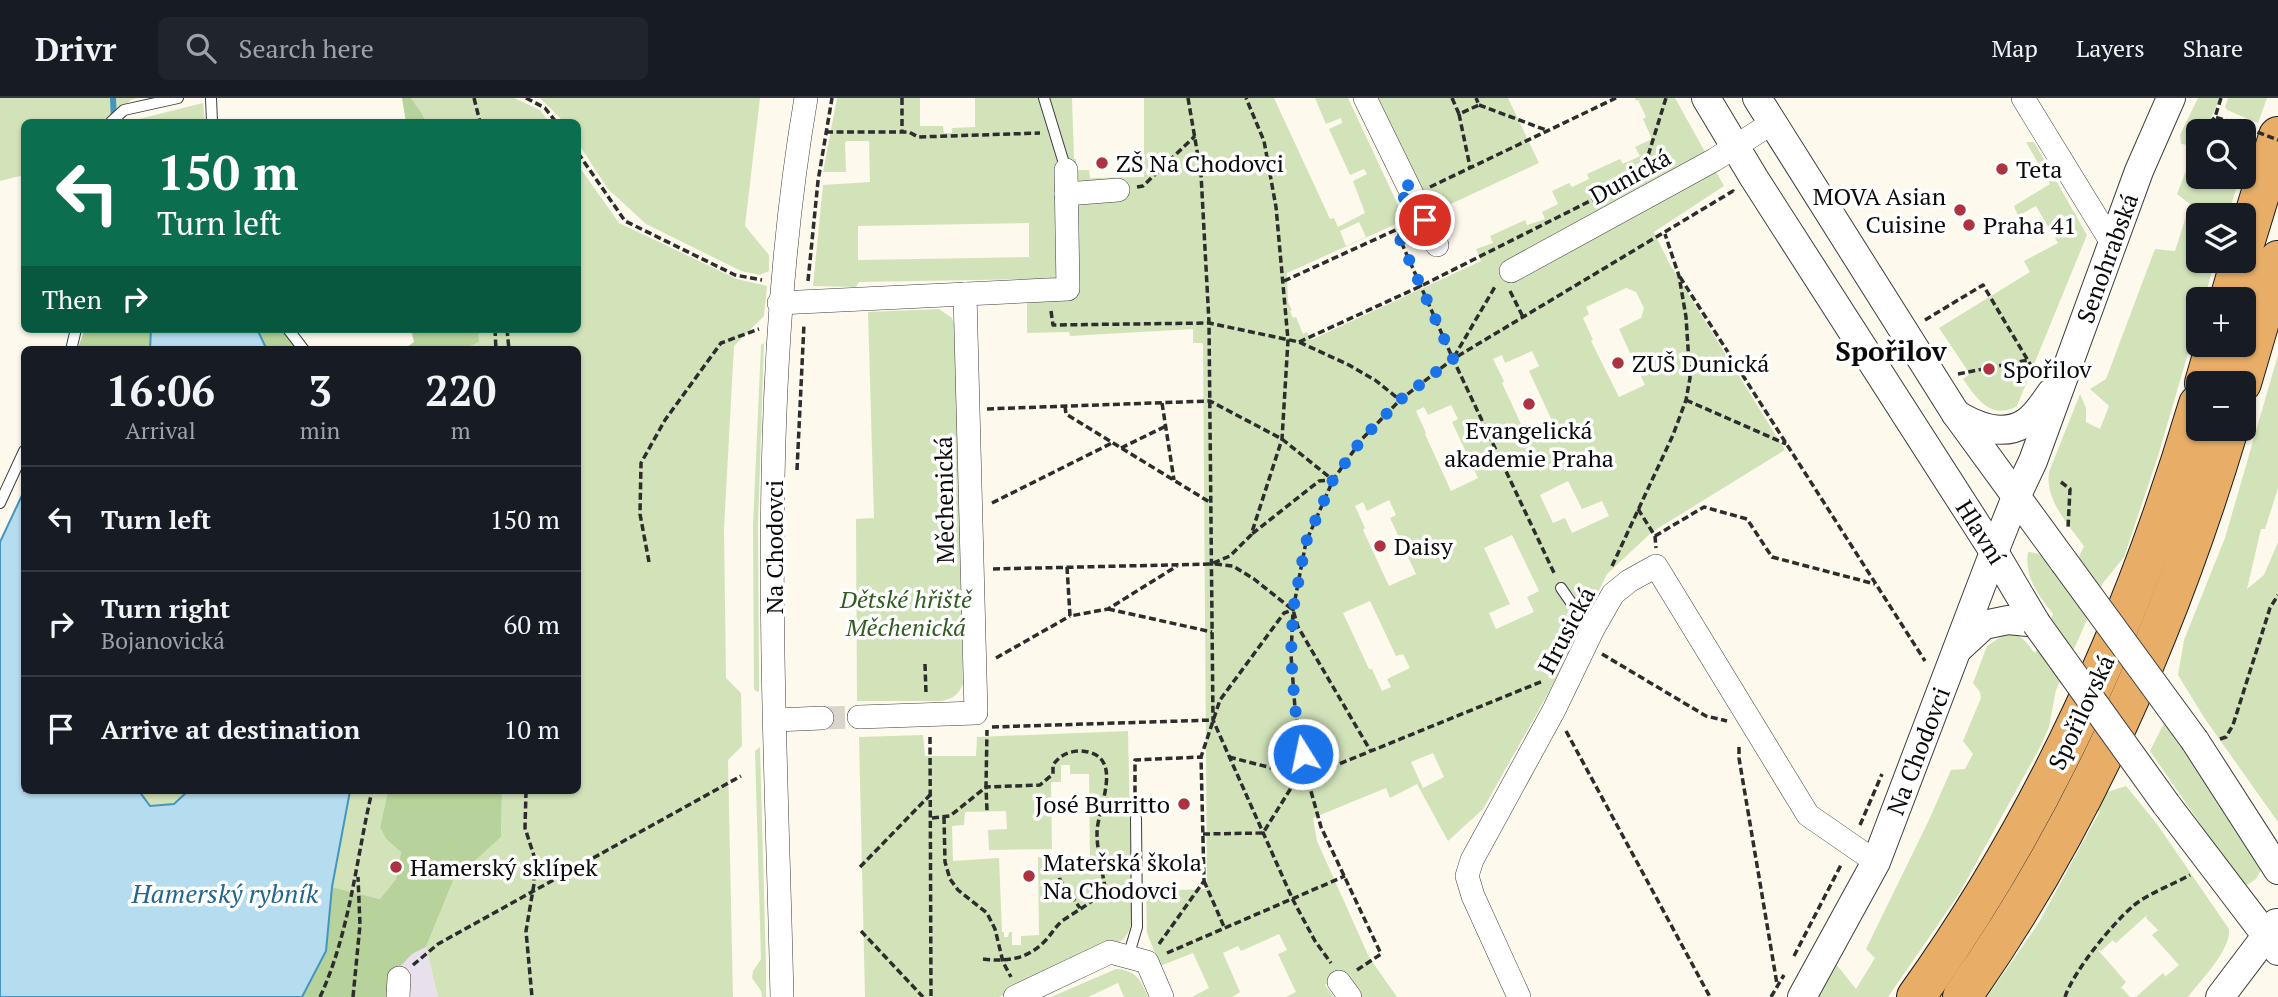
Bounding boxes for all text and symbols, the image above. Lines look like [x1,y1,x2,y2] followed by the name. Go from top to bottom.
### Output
[158,17,648,80] search box
[35,27,116,70] text: Drivr
[182,29,220,67] icon: search
[238,31,374,65] text: Search here
[1991,32,2038,64] text: Map
[2076,32,2145,64] text: Layers
[2183,32,2243,64] text: Share
[2186,119,2256,441] map controls
[2186,119,2256,189] button: search
[157,139,299,204] text: 150 m
[1584,141,1676,211] street label: Dunická
[42,147,133,238] icon: left
[1116,147,1284,179] place label: ZŠ Na Chodovci
[2016,153,2062,185] place label: Teta
[1094,155,1110,171] marker: ZŠ Na Chodovci
[1994,161,2010,177] marker: Teta
[1813,180,1946,240] place label: MOVA Asian Cuisine
[2069,189,2145,327] street label: Senohrabská
[1395,190,1455,250] pin
[1406,201,1444,239] icon: arrive
[157,202,281,244] text: Turn left
[1952,202,1968,218] marker: MOVA Asian Cuisine
[2186,203,2256,273] button: layers
[1983,209,2076,241] place label: Praha 41
[1961,217,1977,233] marker: Praha 41
[116,280,154,318] icon: right
[42,282,102,316] text: Then
[2186,287,2256,357] button: +
[1835,332,1948,369] district label: Spořilov
[1632,347,1769,379] place label: ZUŠ Dunická
[2003,353,2092,385] place label: Spořilov
[1610,355,1626,371] marker: ZUŠ Dunická
[1981,361,1997,377] marker: Spořilov
[106,362,215,418] text: 16:06
[308,362,332,418] text: 3
[425,362,496,418] text: 220
[2186,371,2256,441] button: −
[1521,396,1537,412] marker: Evangelická akademie Praha
[1444,414,1614,474] place label: Evangelická akademie Praha
[125,415,196,446] text: Arrival
[300,415,340,446] text: min
[451,415,471,446] text: m
[927,436,961,564] street label: Měchenická
[758,480,790,614] street label: Na Chodovci
[1949,494,2013,570] street label: Hlavní
[42,500,80,538] icon: left
[101,502,211,536] text: Turn left
[490,502,560,536] text: 150 m
[1394,530,1454,562] place label: Daisy
[1372,538,1388,554] marker: Daisy
[1530,581,1602,679] street label: Hrusická
[839,583,973,643] park label: Dětské hřiště Měchenická
[101,591,230,625] text: Turn right
[42,605,80,643] icon: right
[504,607,560,641] text: 60 m
[101,625,225,656] text: Bojanovická
[2040,649,2122,775] street label: Spořilovská
[1879,682,1957,820] street label: Na Chodovci
[42,710,80,748] icon: arrive
[101,712,360,746] text: Arrive at destination
[504,712,560,746] text: 10 m
[1266,717,1340,791] position arrow
[1035,788,1170,820] place label: José Burritto
[1176,796,1192,812] marker: José Burritto
[1043,846,1202,906] place label: Mateřská škola Na Chodovci
[410,851,598,883] place label: Hamerský sklípek
[388,859,404,875] marker: Hamerský sklípek
[1021,868,1037,884] marker: Mateřská škola Na Chodovci
[131,876,319,910] water label: Hamerský rybník

